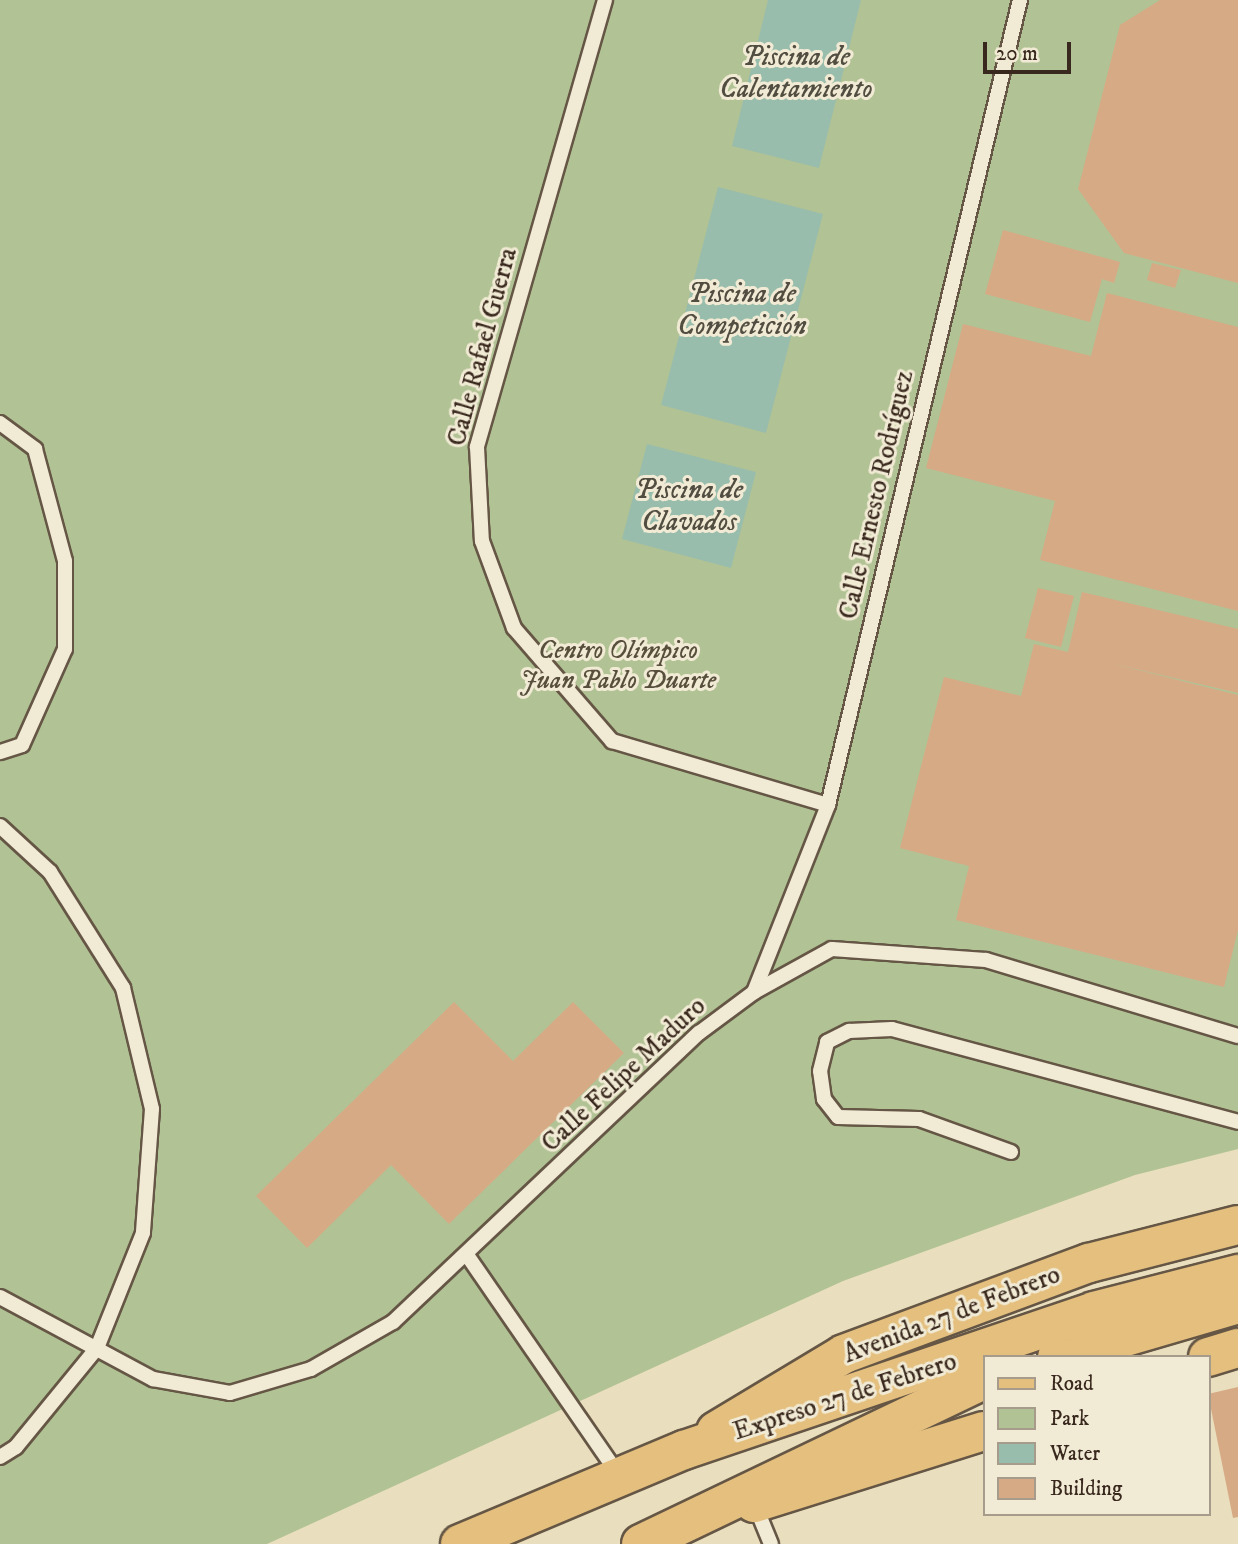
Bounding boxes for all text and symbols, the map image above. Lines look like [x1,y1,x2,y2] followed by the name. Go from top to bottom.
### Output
[986,28,1074,72] scale bar
[719,40,873,106] water label: Piscina de Calentamiento
[996,41,1038,67] text: 20 m
[442,244,524,450] street label: Calle Rafael Guerra
[677,277,807,343] water label: Piscina de Competición
[833,368,921,622] street label: Calle Ernesto Rodríguez
[635,473,743,539] water label: Piscina de Clavados
[520,635,716,696] park label: Centro Olímpico Juan Pablo Duarte
[536,991,712,1159] street label: Calle Felipe Maduro
[839,1259,1065,1371] street label: Avenida 27 de Febrero
[729,1346,961,1448] street label: Expreso 27 de Febrero
[982,1355,1210,1516] legend
[1050,1371,1094,1397] text: Road
[1050,1406,1089,1432] text: Park
[1050,1441,1100,1467] text: Water
[1050,1476,1122,1502] text: Building

